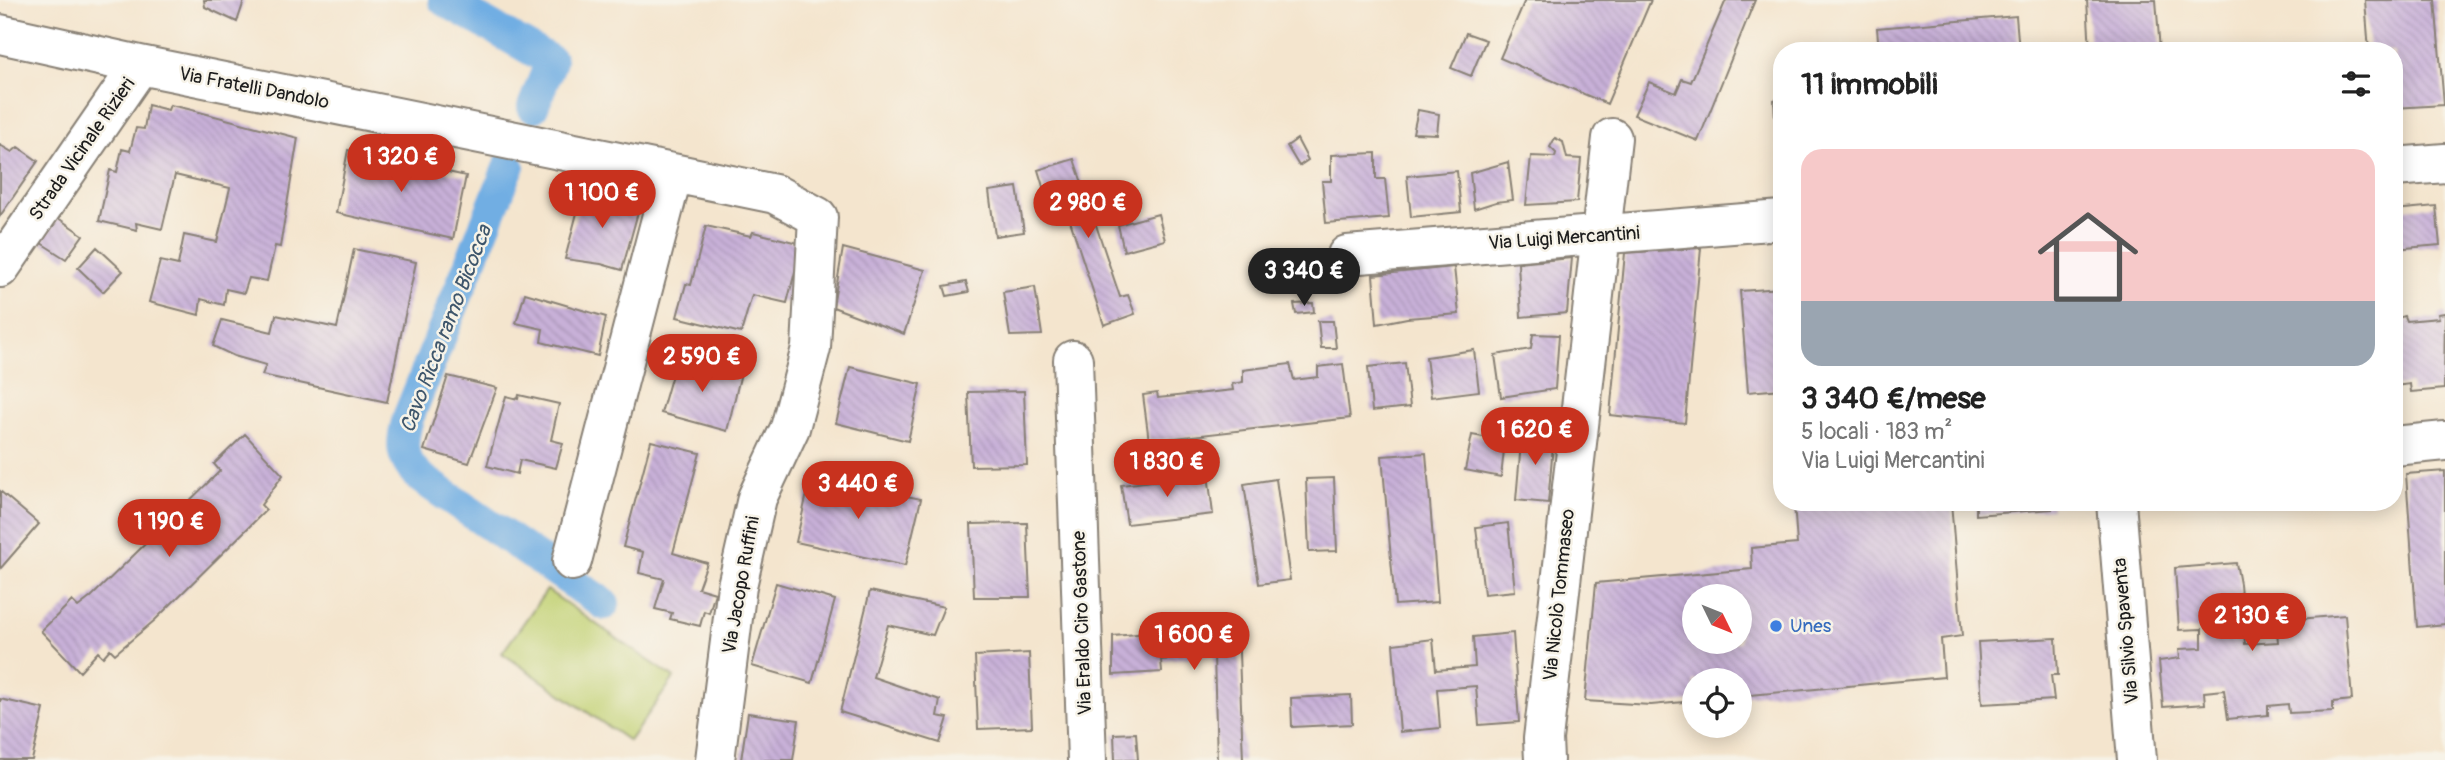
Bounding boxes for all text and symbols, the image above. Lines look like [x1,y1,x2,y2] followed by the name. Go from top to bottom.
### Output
[177,62,331,114] street label: Via Fratelli Dandolo
[2337,65,2375,103] icon: filters
[1801,66,1938,103] text: 11 immobili
[24,73,140,225] street label: Strada Vicinale Rizieri
[336,134,466,194] pin: 1 320 €
[363,142,439,171] text: 1 320 €
[537,170,667,230] pin: 1 100 €
[565,178,639,207] text: 1 100 €
[1023,180,1153,240] pin: 2 980 €
[1049,188,1127,217] text: 2 980 €
[2025,194,2151,320] icon: home
[394,220,498,437] water label: Cavo Ricca ramo Bicocca
[1487,221,1641,255] street label: Via Luigi Mercantini
[1239,248,1369,308] pin: 3 340 €
[1264,256,1344,285] text: 3 340 €
[637,334,767,394] pin: 2 590 €
[663,342,741,371] text: 2 590 €
[1801,380,1986,417] text: 3 340 €/mese
[1470,407,1600,467] pin: 1 620 €
[1497,415,1573,444] text: 1 620 €
[1801,417,1952,446] text: 5 locali · 183 m²
[1102,440,1232,499] pin: 1 830 €
[1801,446,1985,475] text: Via Luigi Mercantini
[1130,447,1204,476] text: 1 830 €
[793,462,923,521] pin: 3 440 €
[818,469,898,498] text: 3 440 €
[104,500,234,559] pin: 1 190 €
[134,507,204,536] text: 1 190 €
[1538,508,1580,682] street label: Via Nicolò Tommaseo
[717,514,765,656] street label: Via Jacopo Ruffini
[1067,530,1097,716] street label: Via Eraldo Ciro Gastone
[2108,557,2144,705] street label: Via Silvio Spaventa
[1682,584,1752,654] north arrow
[1682,584,1752,738] map controls
[2187,594,2317,653] pin: 2 130 €
[2214,601,2290,630] text: 2 130 €
[1129,612,1259,672] pin: 1 600 €
[1790,614,1832,638] place label: Unes
[1768,618,1784,634] marker: Unes
[1155,620,1233,649] text: 1 600 €
[1682,668,1752,738] button: locate

